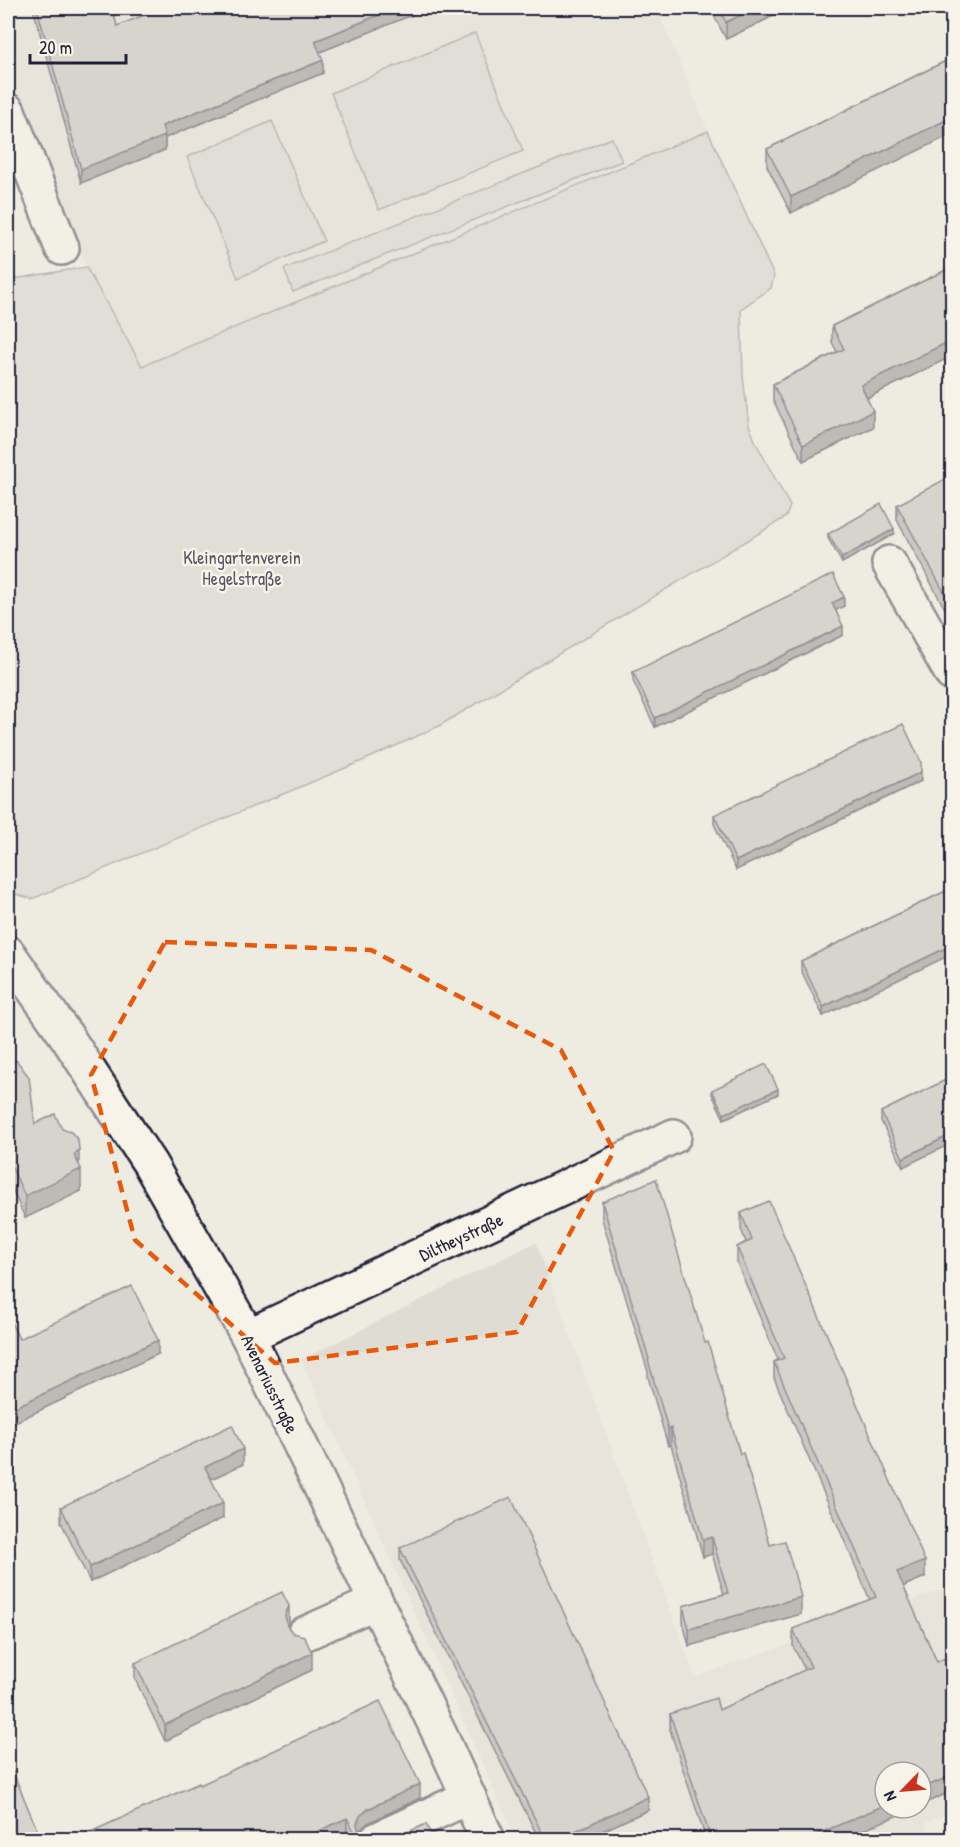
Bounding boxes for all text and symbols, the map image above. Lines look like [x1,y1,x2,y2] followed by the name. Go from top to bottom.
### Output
[30,27,126,65] scale bar
[39,35,72,60] text: 20 m
[183,545,301,591] park label: Kleingartenverein Hegelstraße
[415,1207,507,1267] street label: Diltheystraße
[235,1330,305,1438] street label: Avenariusstraße
[873,1760,933,1820] north arrow
[877,1787,901,1805] text: N

